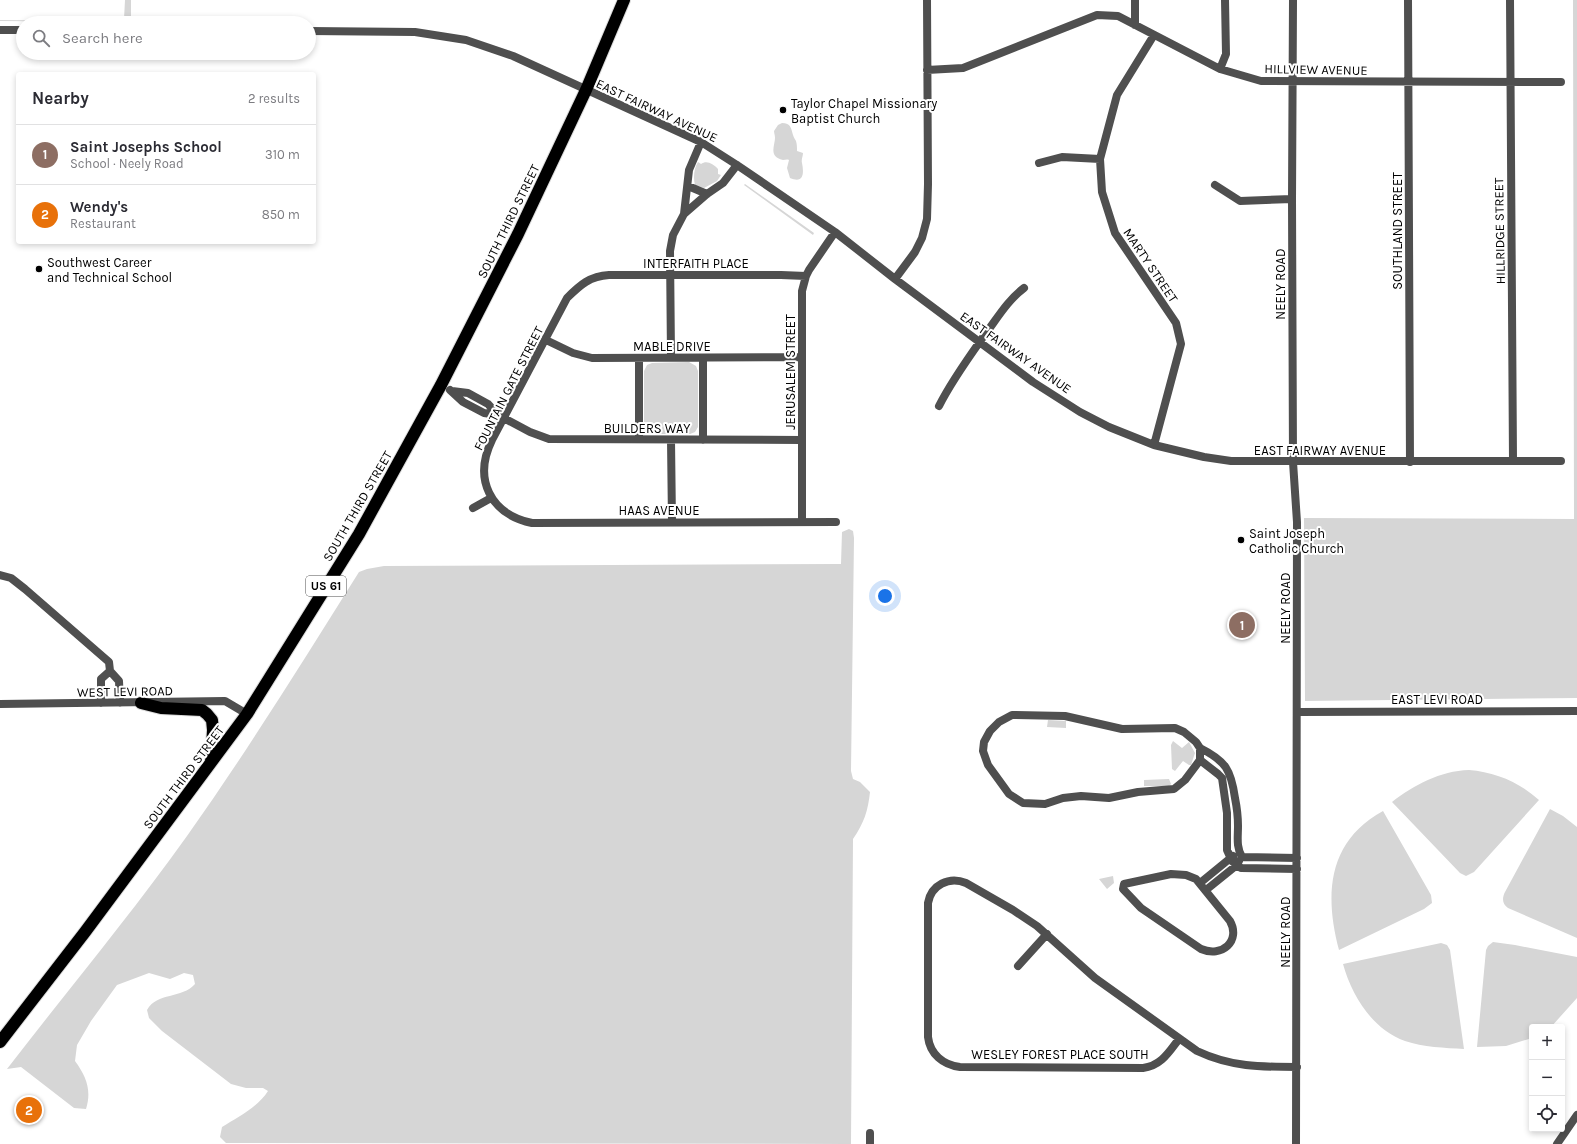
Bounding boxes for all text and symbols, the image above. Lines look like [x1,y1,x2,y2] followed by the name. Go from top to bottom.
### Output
[16,16,316,60] search box
[30,27,52,49] icon: search
[62,29,143,47] text: Search here
[1264,61,1368,78] street label: HILLVIEW AVENUE
[594,76,720,145] street label: EAST FAIRWAY AVENUE
[32,88,89,108] text: Nearby
[248,91,300,106] text: 2 results
[791,96,937,126] place label: Taylor Chapel Missionary Baptist Church
[778,105,788,115] marker: Taylor Chapel Missionary Baptist Church
[70,138,222,156] text: Saint Josephs School
[43,147,47,162] text: 1
[265,147,300,162] text: 310 m
[70,156,184,171] text: School · Neely Road
[474,161,543,281] street label: SOUTH THIRD STREET
[1390,172,1405,290] street label: SOUTHLAND STREET
[1491,177,1508,285] street label: HILLRIDGE STREET
[70,198,128,216] text: Wendy's
[41,207,49,222] text: 2
[262,207,300,222] text: 850 m
[70,216,136,231] text: Restaurant
[1120,225,1181,306] street label: MARTY STREET
[1273,248,1288,320] street label: NEELY ROAD
[47,255,172,285] place label: Southwest Career and Technical School
[643,256,749,271] street label: INTERFAITH PLACE
[34,264,44,274] marker: Southwest Career and Technical School
[957,308,1074,397] street label: EAST FAIRWAY AVENUE
[783,314,798,430] street label: JERUSALEM STREET
[471,323,547,453] street label: FOUNTAIN GATE STREET
[633,339,711,354] street label: MABLE DRIVE
[604,421,690,436] street label: BUILDERS WAY
[1254,443,1386,458] street label: EAST FAIRWAY AVENUE
[320,448,395,564] street label: SOUTH THIRD STREET
[619,503,699,518] street label: HAAS AVENUE
[1249,526,1344,556] place label: Saint Joseph Catholic Church
[1236,535,1246,545] marker: Saint Joseph Catholic Church
[1278,572,1293,644] street label: NEELY ROAD
[306,576,346,596] road number: US 61
[875,586,895,606] your location
[1229,610,1255,640] pin: 1
[77,683,173,700] street label: WEST LEVI ROAD
[1391,692,1483,707] street label: EAST LEVI ROAD
[140,723,227,832] street label: SOUTH THIRD STREET
[1278,896,1293,968] street label: NEELY ROAD
[1529,1024,1565,1132] map controls
[1529,1024,1565,1060] button: +
[971,1047,1149,1062] street label: WESLEY FOREST PLACE SOUTH
[1529,1060,1565,1096] button: −
[16,1095,42,1125] pin: 2
[1529,1096,1565,1132] button: locate

